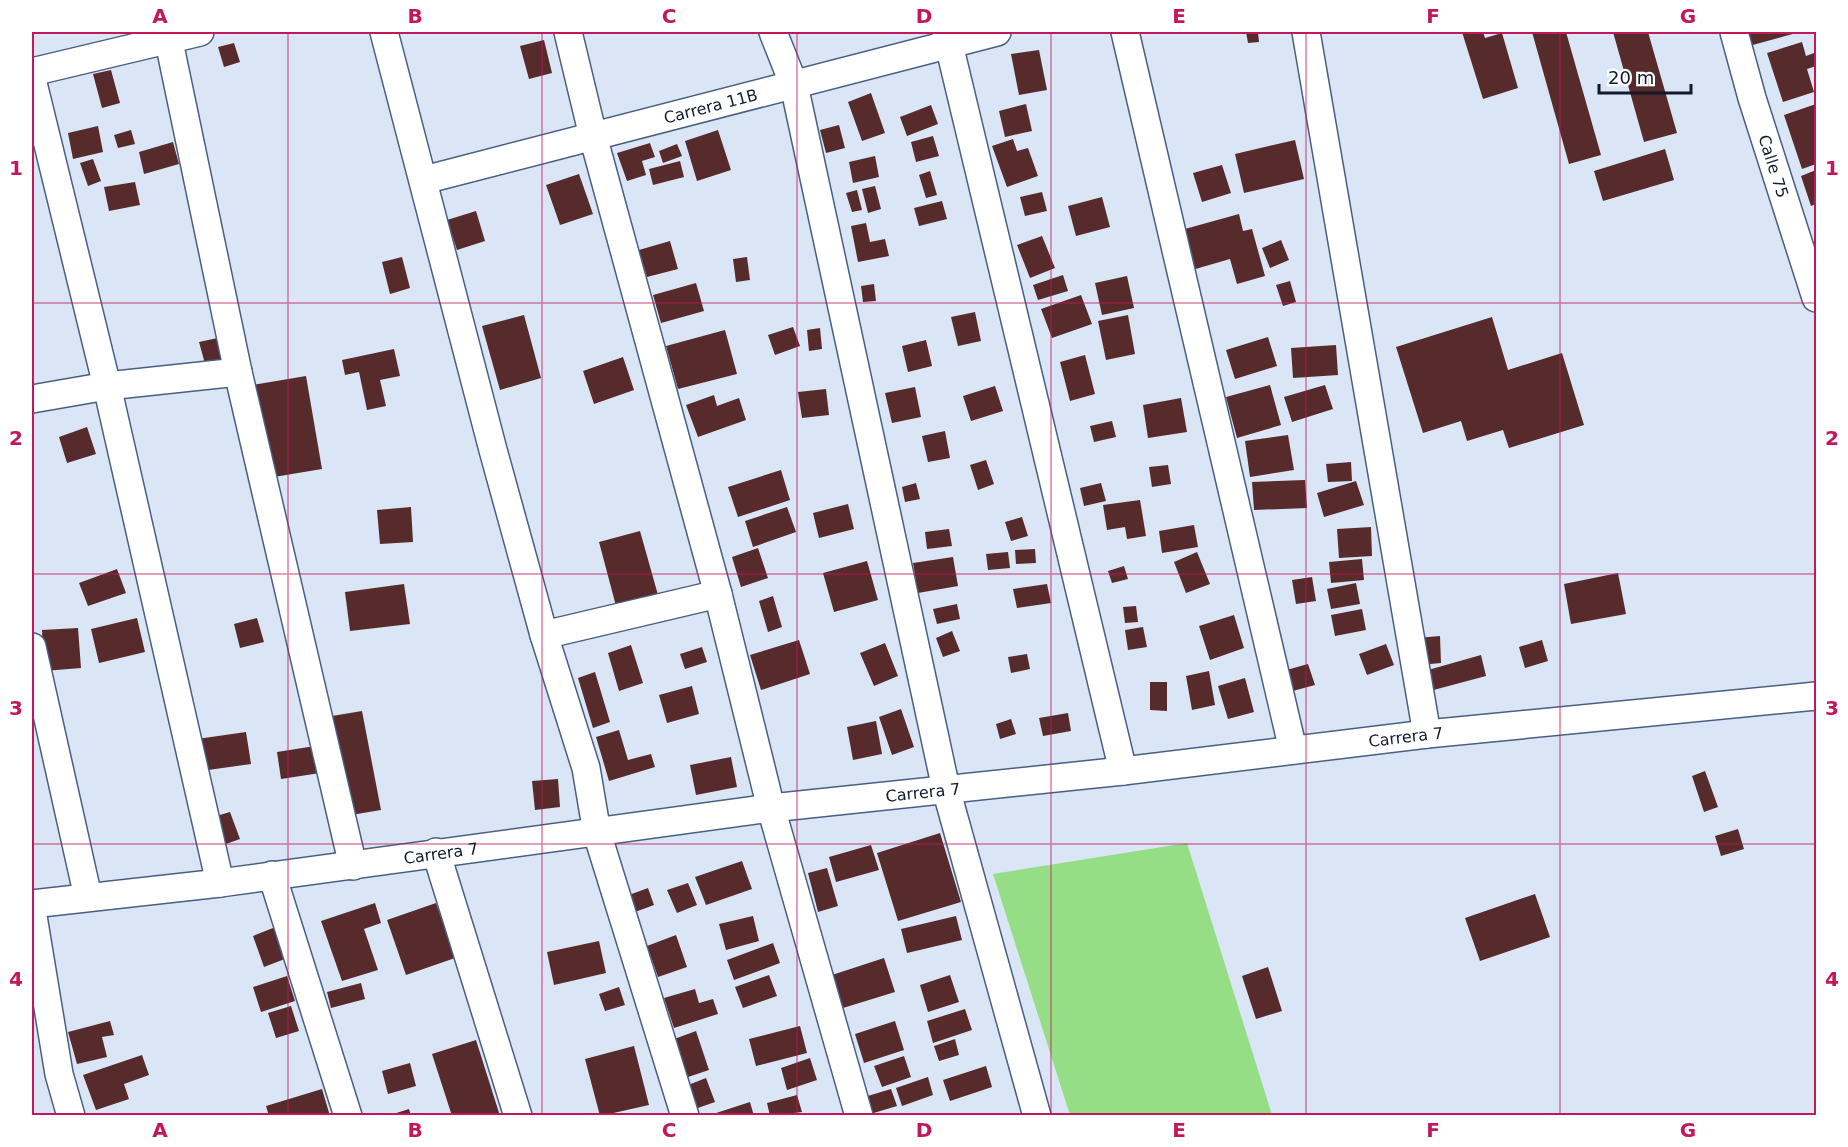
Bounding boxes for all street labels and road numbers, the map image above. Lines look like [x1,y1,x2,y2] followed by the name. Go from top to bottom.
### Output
[662,85,760,128] street label: Carrera 11B
[1754,132,1792,200] street label: Calle 75
[1367,723,1444,751] street label: Carrera 7
[885,779,961,806] street label: Carrera 7
[402,839,479,868] street label: Carrera 7

